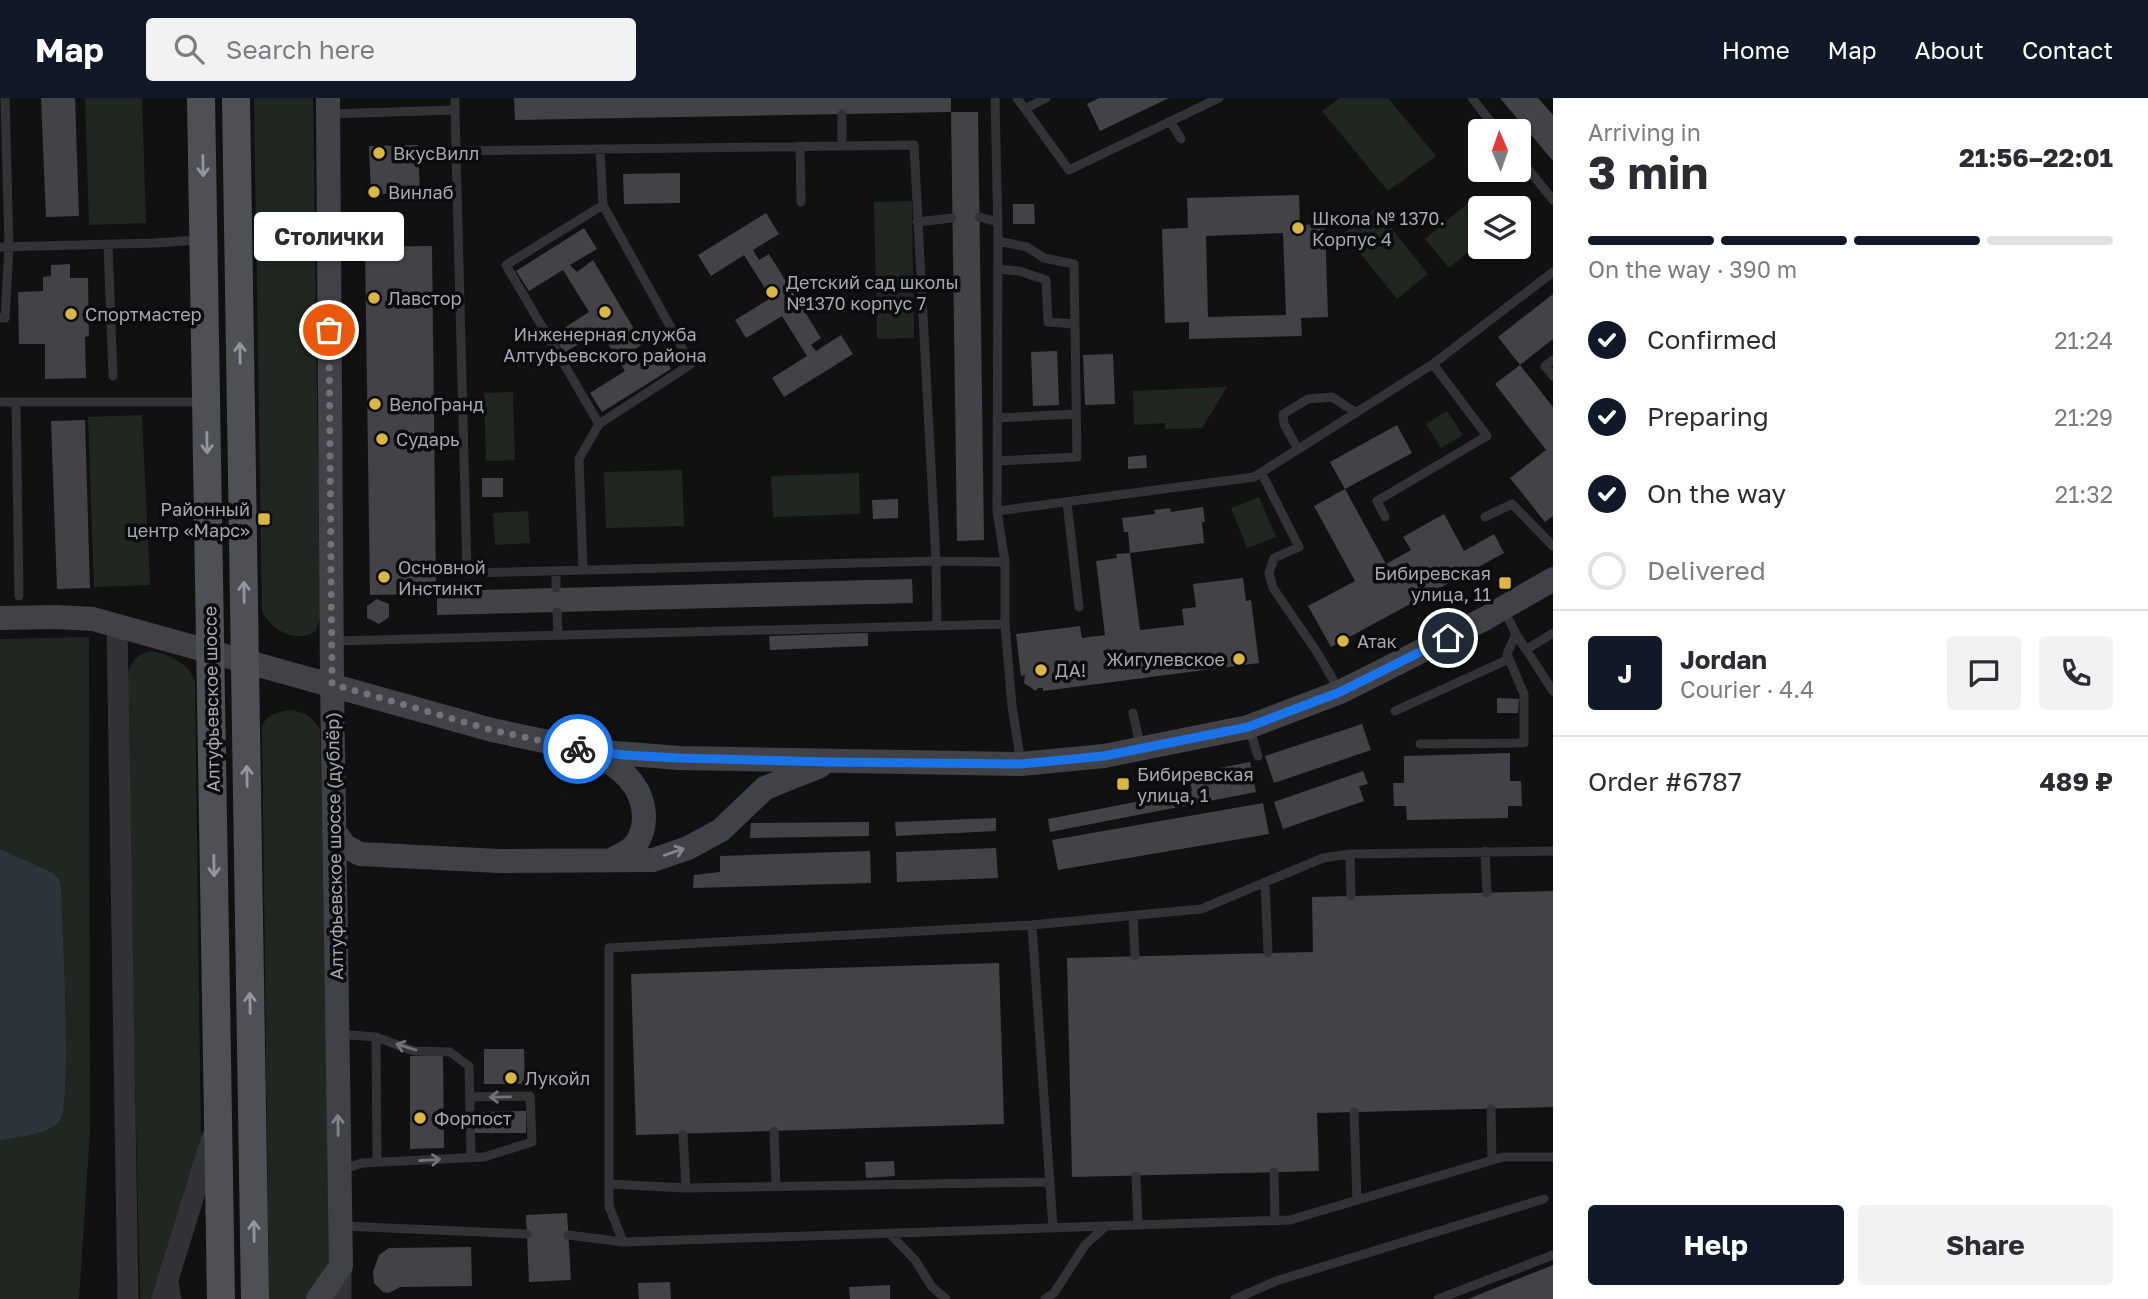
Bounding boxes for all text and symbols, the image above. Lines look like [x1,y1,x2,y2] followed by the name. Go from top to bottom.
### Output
[146,18,636,81] search box
[35,30,104,69] text: Map
[170,30,208,68] icon: search
[226,34,375,65] text: Search here
[1722,35,1790,64] text: Home
[1828,35,1877,64] text: Map
[1915,35,1984,64] text: About
[2022,35,2113,64] text: Contact
[1588,118,1701,146] text: Arriving in
[1468,119,1531,182] north arrow
[1468,119,1531,259] map controls
[393,142,479,164] place label: ВкусВилл
[1959,142,2113,173] text: 21:56–22:01
[1588,144,1708,199] text: 3 min
[371,145,387,161] marker: ВкусВилл
[196,154,209,177] one-way arrow
[388,181,453,203] place label: Винлаб
[366,184,382,200] marker: Винлаб
[1468,196,1531,259] button: layers
[1312,207,1445,250] place label: Школа № 1370. Корпус 4
[254,211,404,260] callout: Столички
[1290,220,1306,236] marker: Школа № 1370. Корпус 4
[274,222,384,250] text: Столички
[1588,255,1797,283] text: On the way · 390 m
[786,271,959,314] place label: Детский сад школы №1370 корпус 7
[764,284,780,300] marker: Детский сад школы №1370 корпус 7
[388,287,462,309] place label: Лавстор
[366,290,382,306] marker: Лавстор
[299,300,359,360] pin
[85,303,202,325] place label: Спортмастер
[597,304,613,320] marker: Инженерная служба Алтуфьевского района
[63,306,79,322] marker: Спортмастер
[310,311,348,349] icon: bag
[1588,321,1626,359] icon: check
[503,323,707,366] place label: Инженерная служба Алтуфьевского района
[1647,324,1777,355] text: Confirmed
[2054,326,2113,354] text: 21:24
[234,342,247,365] one-way arrow
[389,393,484,415] place label: ВелоГранд
[367,396,383,412] marker: ВелоГранд
[1588,398,1626,436] icon: check
[1647,401,1769,432] text: Preparing
[2054,403,2113,431] text: 21:29
[396,428,460,450] place label: Сударь
[200,431,214,454] one-way arrow
[374,431,390,447] marker: Сударь
[1588,475,1626,513] icon: check
[1647,478,1786,509] text: On the way
[2055,480,2113,508] text: 21:32
[127,498,250,541] place label: Районный центр «Марс»
[256,511,272,527] marker: Районный центр «Марс»
[1647,555,1766,586] text: Delivered
[398,556,486,599] place label: Основной Инстинкт
[1374,562,1491,605] place label: Бибиревская улица, 11
[376,569,392,585] marker: Основной Инстинкт
[1497,575,1513,591] marker: Бибиревская улица, 11
[238,581,251,604] one-way arrow
[198,606,224,792] street label: Алтуфьевское шоссе
[1418,608,1478,668] pin
[1429,619,1467,657] icon: home
[1357,630,1397,652] place label: Атак
[1335,633,1351,649] marker: Атак
[1947,636,2021,710] button: chat
[2039,636,2113,710] button: phone
[1680,644,1767,675] text: Jordan
[1106,648,1225,670] place label: Жигулевское
[1231,651,1247,667] marker: Жигулевское
[1618,658,1632,689] text: J
[1055,659,1086,681] place label: ДА!
[1033,662,1049,678] marker: ДА!
[1680,675,1814,703] text: Courier · 4.4
[321,712,347,980] street label: Алтуфьевское шоссе (дублёр)
[543,714,613,784] courier
[559,730,597,768] icon: bike
[1137,763,1254,806] place label: Бибиревская улица, 1
[240,765,254,788] one-way arrow
[1588,766,1742,797] text: Order #6787
[2040,766,2113,797] text: 489 ₽
[1115,776,1131,792] marker: Бибиревская улица, 1
[663,845,685,857] one-way arrow
[207,854,221,877] one-way arrow
[243,992,257,1015] one-way arrow
[396,1040,418,1053] one-way arrow
[525,1067,590,1089] place label: Лукойл
[503,1070,519,1086] marker: Лукойл
[489,1090,512,1104] one-way arrow
[434,1107,512,1129] place label: Форпост
[412,1110,428,1126] marker: Форпост
[331,1114,345,1137] one-way arrow
[419,1153,442,1166] one-way arrow
[1588,1205,1844,1285] button: Help
[1858,1205,2113,1285] button: Share
[247,1220,261,1243] one-way arrow

